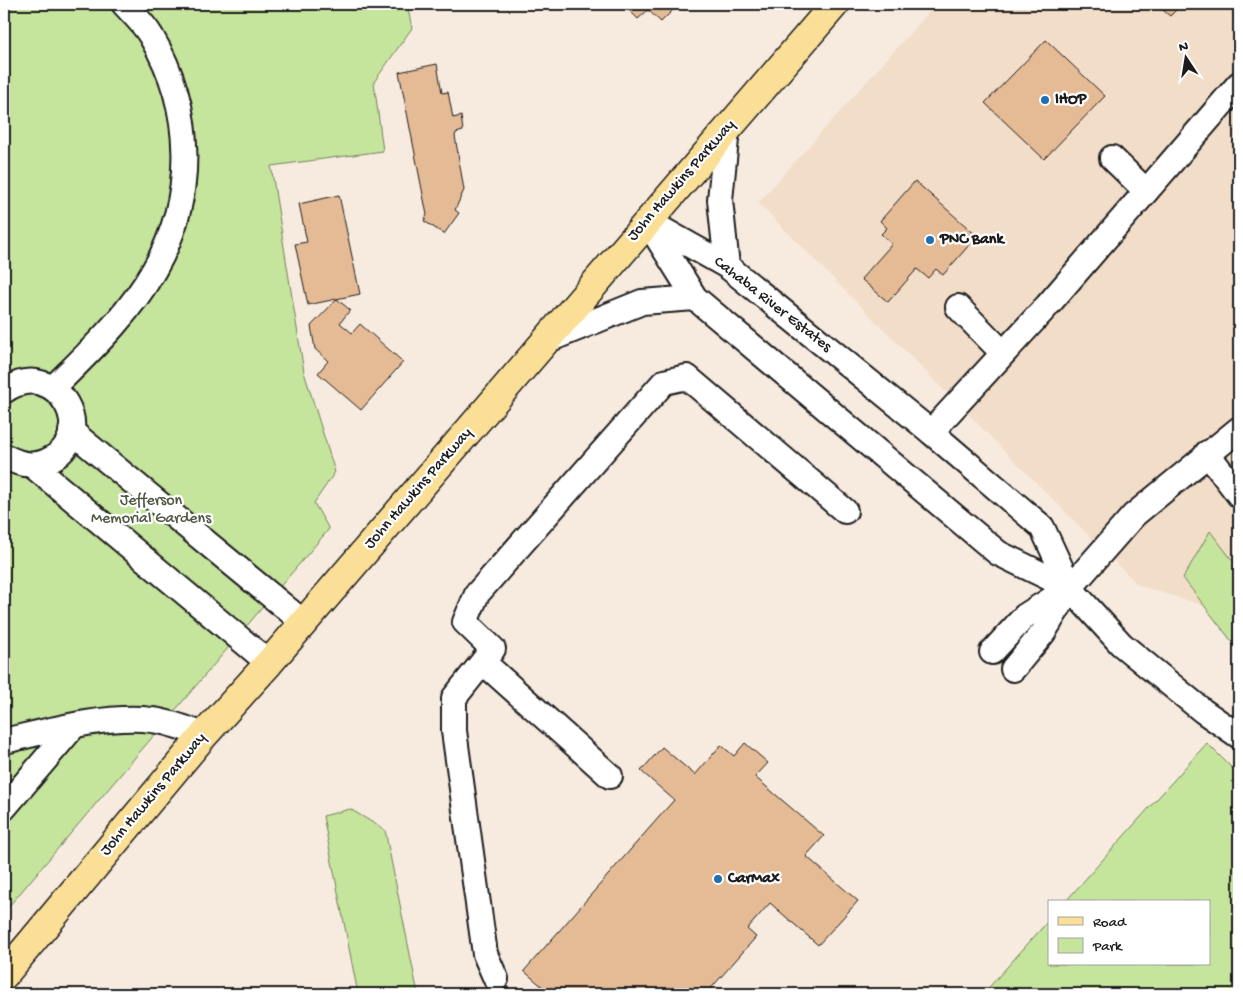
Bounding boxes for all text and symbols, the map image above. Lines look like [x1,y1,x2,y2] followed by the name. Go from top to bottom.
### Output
[1160,32,1210,82] north arrow
[1178,38,1190,57] text: N
[1055,91,1088,110] place label: IHOP
[1039,94,1051,106] marker: IHOP
[624,116,740,246] street label: John Hawkins Parkway
[939,231,1005,250] place label: PNC Bank
[924,234,936,246] marker: PNC Bank
[709,253,836,358] street label: Cahaba River Estates
[361,424,477,554] street label: John Hawkins Parkway
[91,492,212,529] park label: Jefferson Memorial Gardens
[97,730,211,860] street label: John Hawkins Parkway
[727,870,780,889] place label: CarMax
[712,873,724,885] marker: CarMax
[1048,900,1210,966] legend
[1093,914,1127,932] text: Road
[1092,938,1123,956] text: Park

